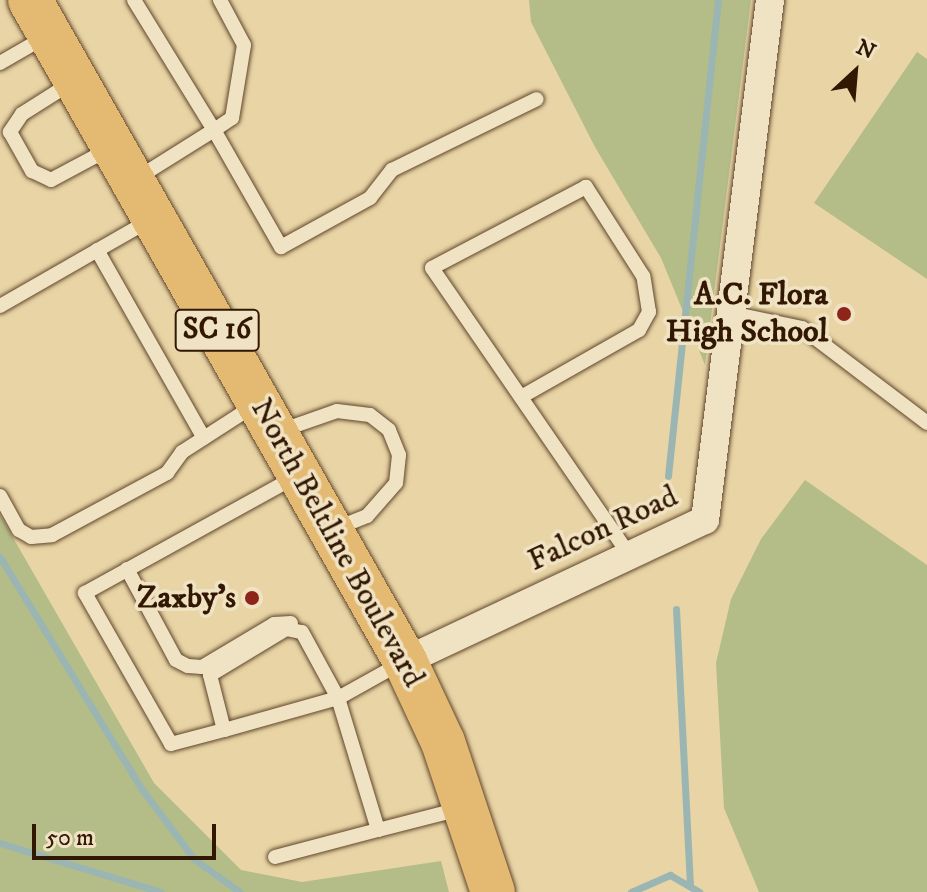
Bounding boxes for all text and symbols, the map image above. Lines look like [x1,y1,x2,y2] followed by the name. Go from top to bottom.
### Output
[815,32,895,112] north arrow
[852,34,880,66] text: N
[666,277,828,352] place label: A.C. Flora High School
[173,304,261,356] road number: SC 16
[835,305,853,323] marker: A.C. Flora High School
[242,392,432,694] street label: North Beltline Boulevard
[522,478,684,580] street label: Falcon Road
[137,579,236,617] place label: Zaxby's
[243,589,261,607] marker: Zaxby's
[36,808,220,858] scale bar
[46,823,94,853] text: 50 m

